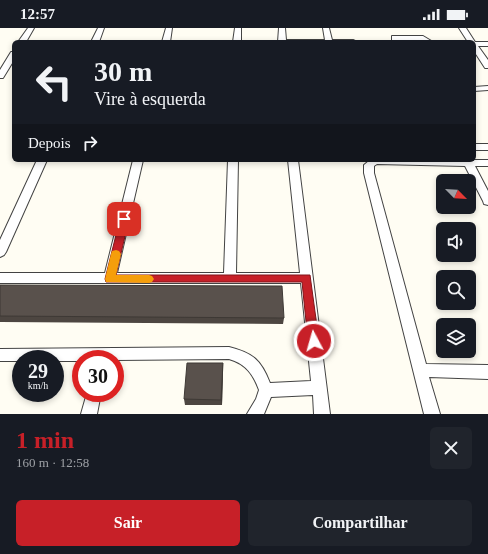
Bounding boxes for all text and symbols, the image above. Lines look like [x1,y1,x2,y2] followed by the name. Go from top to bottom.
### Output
[20,6,55,22] text: 12:57
[28,56,80,108] icon: left
[94,56,152,87] text: 30 m
[94,89,206,109] text: Vire à esquerda
[79,132,101,154] icon: right
[28,135,71,151] text: Depois
[436,174,476,214] north arrow
[436,174,476,358] map controls
[107,202,141,236] pin
[113,208,135,230] icon: arrive
[436,222,476,262] button: sound
[436,270,476,310] button: search
[436,318,476,358] button: layers
[293,320,335,362] position arrow
[72,350,124,402] speed limit sign: 30
[28,360,48,382] text: 29
[28,380,48,391] text: km/h
[16,427,74,453] text: 1 min
[430,427,472,469] button: close
[16,455,89,470] text: 160 m · 12:58
[16,500,240,546] button: Sair
[248,500,472,546] button: Compartilhar

